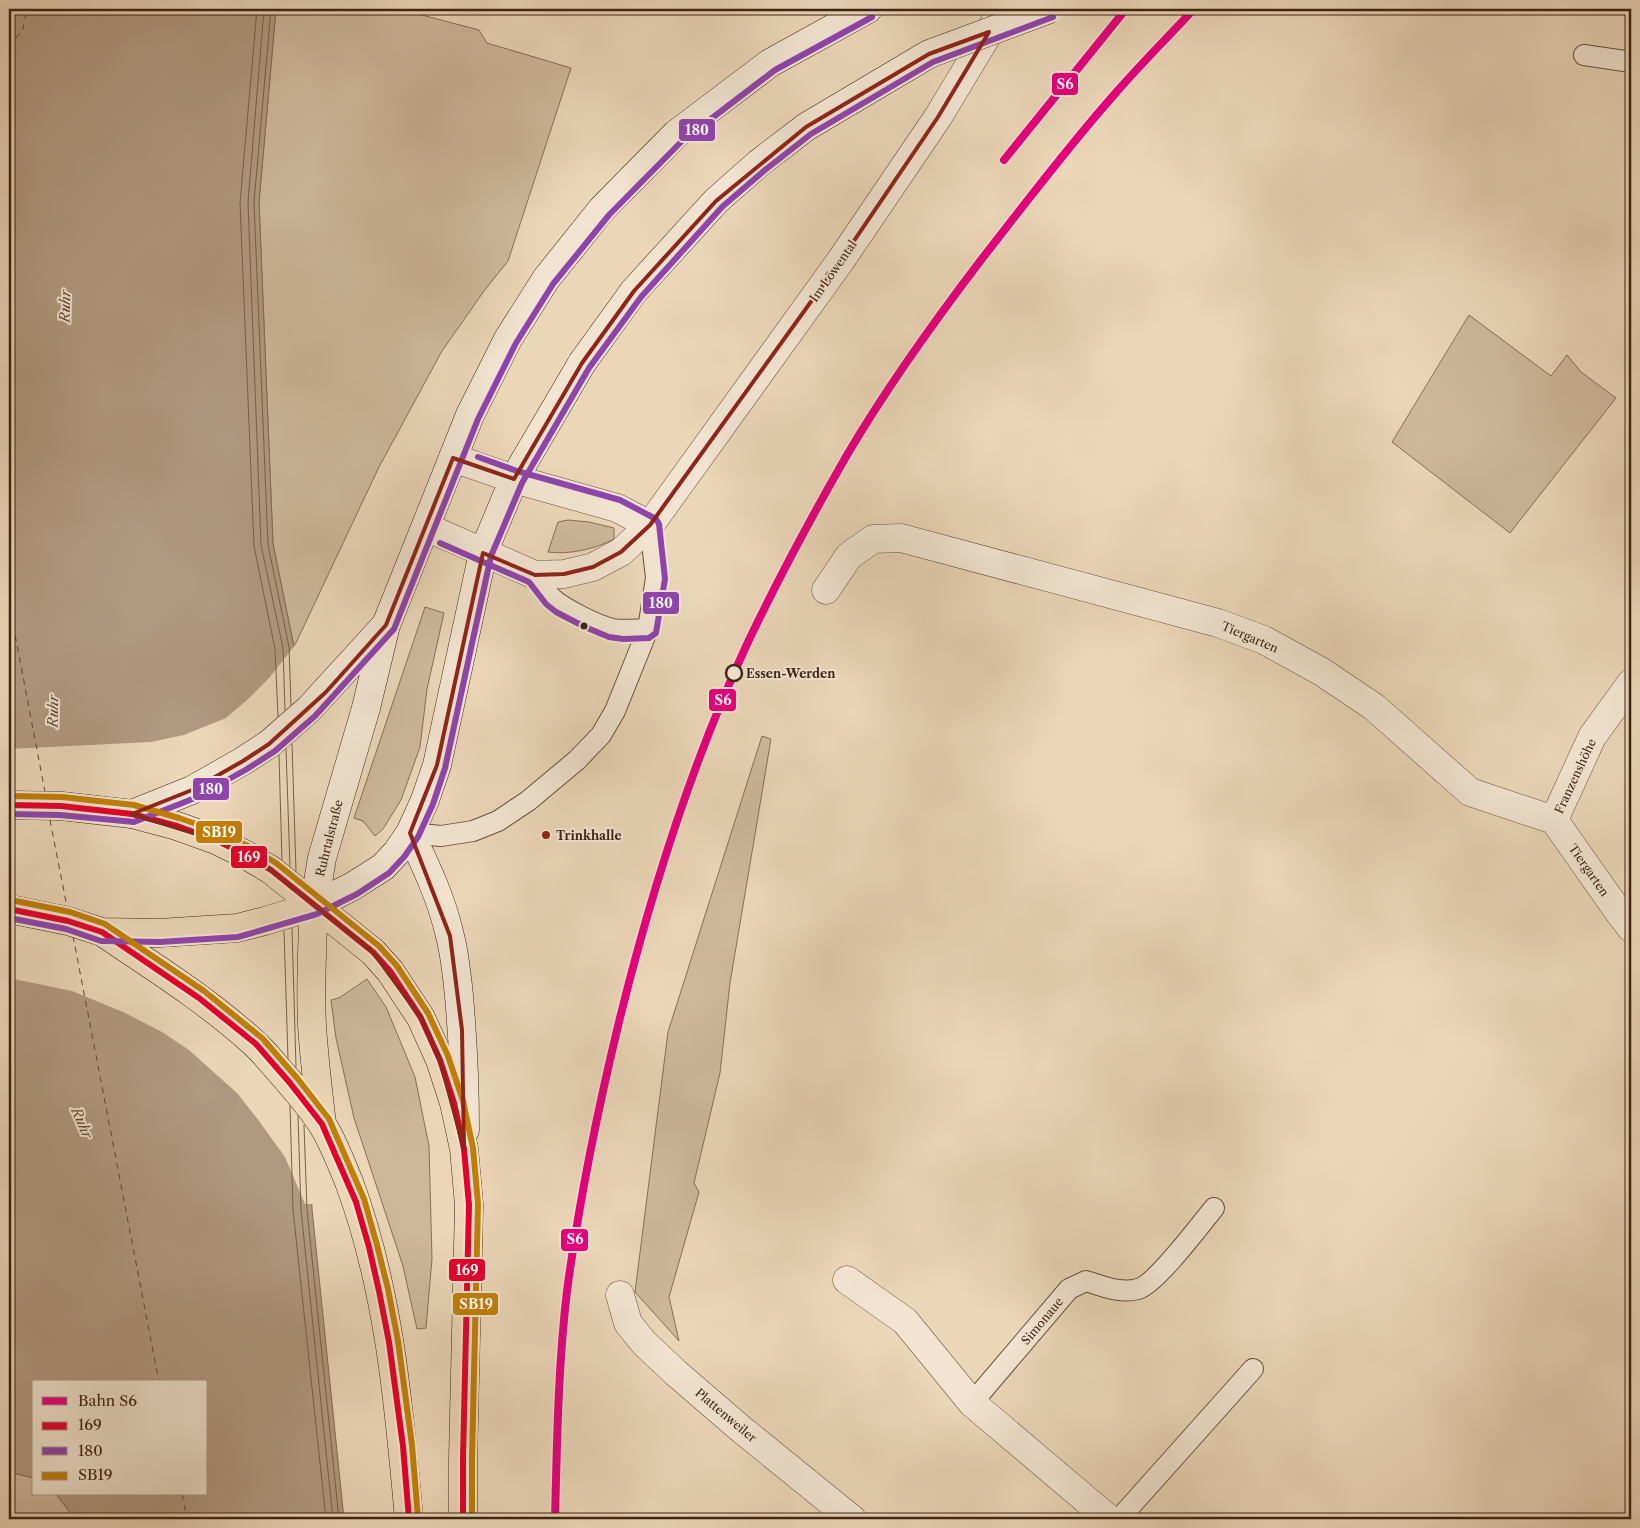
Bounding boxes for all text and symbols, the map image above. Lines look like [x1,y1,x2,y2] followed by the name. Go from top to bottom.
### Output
[1051,72,1079,96] line badge: S6
[1056,75,1074,93] text: S6
[678,118,716,142] line badge: 180
[685,121,709,139] text: 180
[806,237,860,305] street label: Im Löwental
[55,288,75,324] water label: Ruhr
[642,591,680,615] line badge: 180
[649,594,673,612] text: 180
[1219,618,1281,656] street label: Tiergarten
[579,621,589,631] unlabelled marker
[725,664,743,682] marker: Essen-Werden
[746,666,836,681] place label: Essen-Werden
[708,688,737,712] line badge: S6
[714,691,732,709] text: S6
[43,693,63,729] water label: Ruhr
[1551,736,1599,816] street label: Franzenshöhe
[192,777,230,801] line badge: 180
[199,780,223,798] text: 180
[312,798,346,878] street label: Ruhrtalstraße
[195,820,243,844] line badge: SB19
[202,823,236,841] text: SB19
[556,828,622,843] place label: Trinkhalle
[540,829,552,841] marker: Trinkhalle
[1566,841,1613,899] street label: Tiergarten
[230,845,268,869] line badge: 169
[237,848,261,866] text: 169
[67,1104,97,1143] water label: Ruhr
[560,1228,589,1252] line badge: S6
[566,1230,584,1248] text: S6
[448,1258,486,1282] line badge: 169
[455,1261,479,1279] text: 169
[452,1292,499,1316] line badge: SB19
[1018,1294,1066,1348] street label: Simonaue
[459,1295,493,1313] text: SB19
[32,1380,208,1496] legend
[692,1385,760,1445] street label: Plattenweiler
[78,1391,137,1410] text: Bahn S6
[78,1415,102,1434] text: 169
[78,1441,103,1460] text: 180
[78,1465,113,1484] text: SB19

